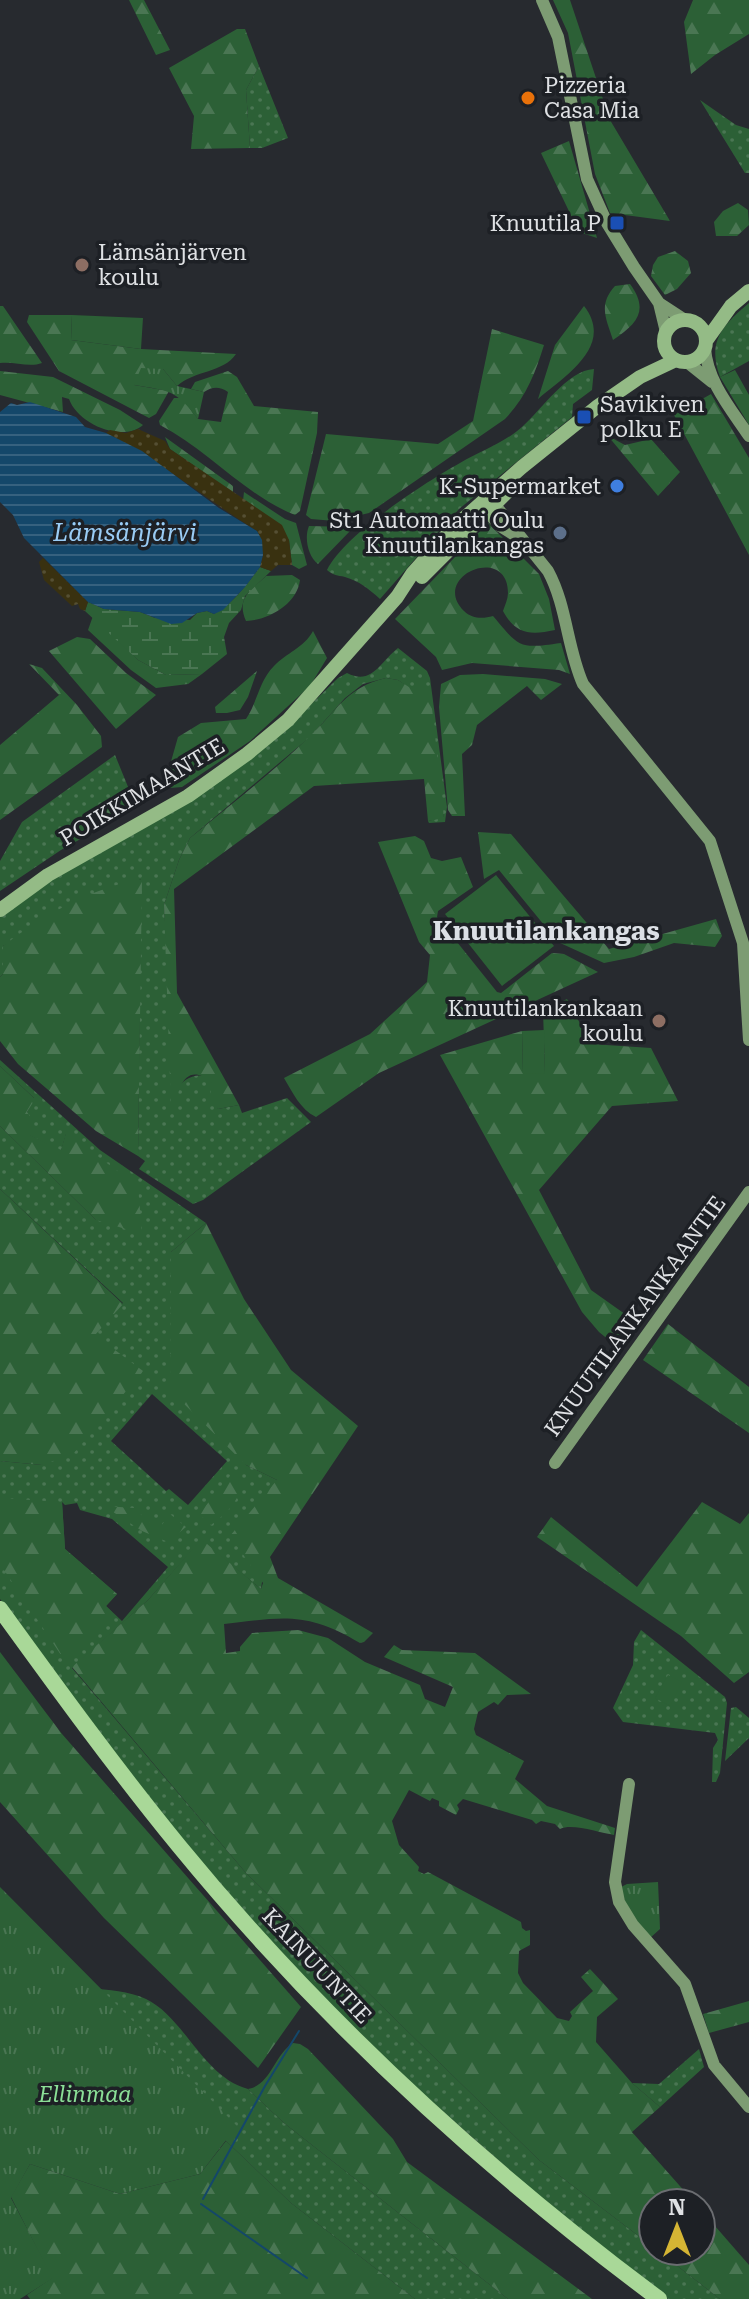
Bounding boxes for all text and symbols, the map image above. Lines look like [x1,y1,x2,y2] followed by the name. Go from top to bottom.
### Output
[544,73,640,123] place label: Pizzeria Casa Mia
[519,89,537,107] marker: Pizzeria Casa Mia
[490,211,601,236] place label: Knuutila P
[608,214,626,232] marker: Knuutila P
[98,240,247,290] place label: Lämsänjärven koulu
[73,256,91,274] marker: Lämsänjärven koulu
[600,392,704,442] place label: Savikiven polku E
[575,408,593,426] marker: Savikiven polku E
[439,474,601,499] place label: K-Supermarket
[608,477,626,495] marker: K-Supermarket
[330,508,544,558] place label: St1 Automaatti Oulu Knuutilankangas
[52,519,197,547] water label: Lämsänjärvi
[551,524,569,542] marker: St1 Automaatti Oulu Knuutilankangas
[55,733,229,851] street label: POIKKIMAANTIE
[432,916,660,946] district label: Knuutilankangas
[448,996,643,1046] place label: Knuutilankankaan koulu
[650,1012,668,1030] marker: Knuutilankankaan koulu
[539,1191,731,1441] street label: KNUUTILANKANKAANTIE
[257,1903,377,2029] street label: KAINUUNTIE
[37,2082,132,2107] park label: Ellinmaa
[637,2187,717,2267] north arrow
[669,2195,686,2220] text: N

